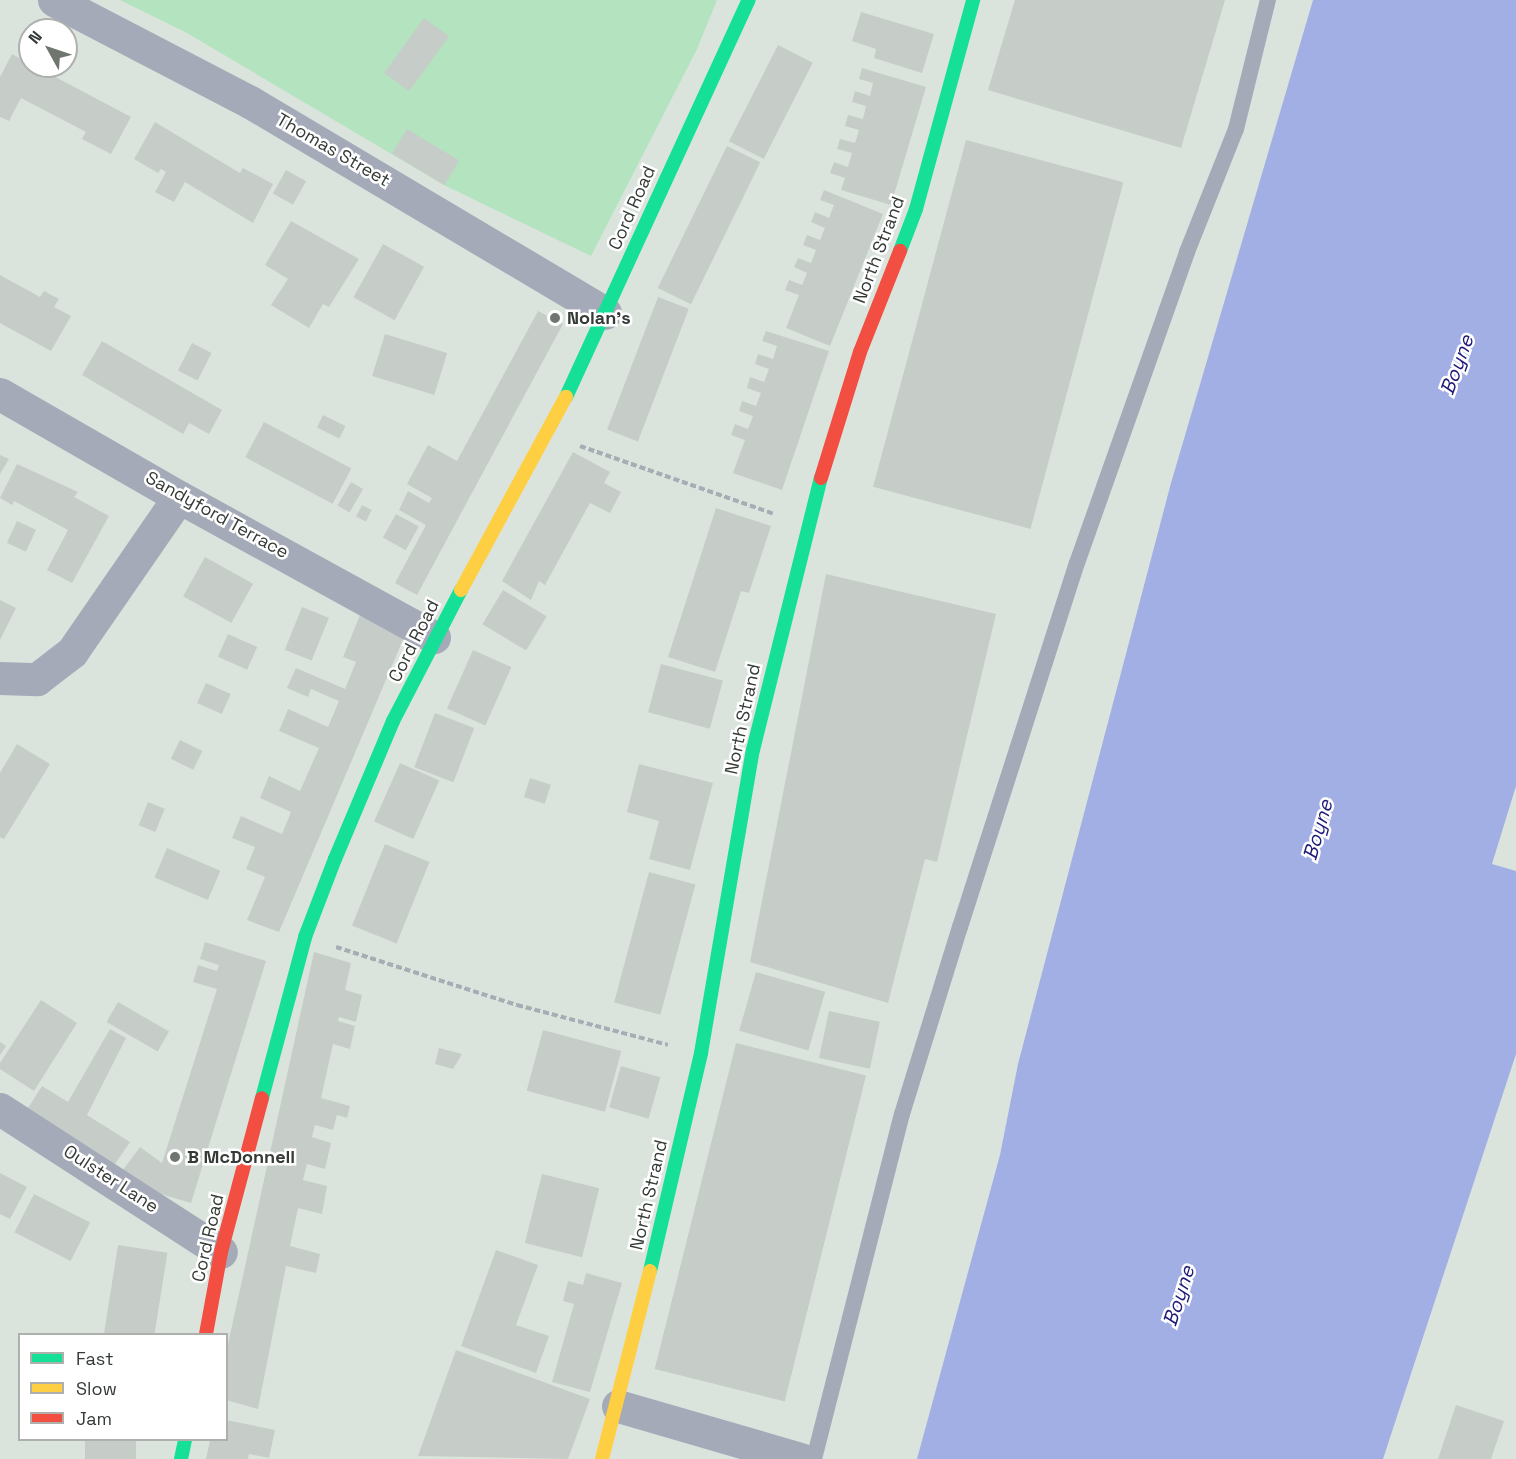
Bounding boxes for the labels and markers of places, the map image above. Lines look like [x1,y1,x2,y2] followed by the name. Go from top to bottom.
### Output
[567,307,631,329] place label: Nolan’s
[548,311,562,325] marker: Nolan’s
[187,1146,295,1168] place label: B McDonnell
[168,1150,182,1164] marker: B McDonnell

